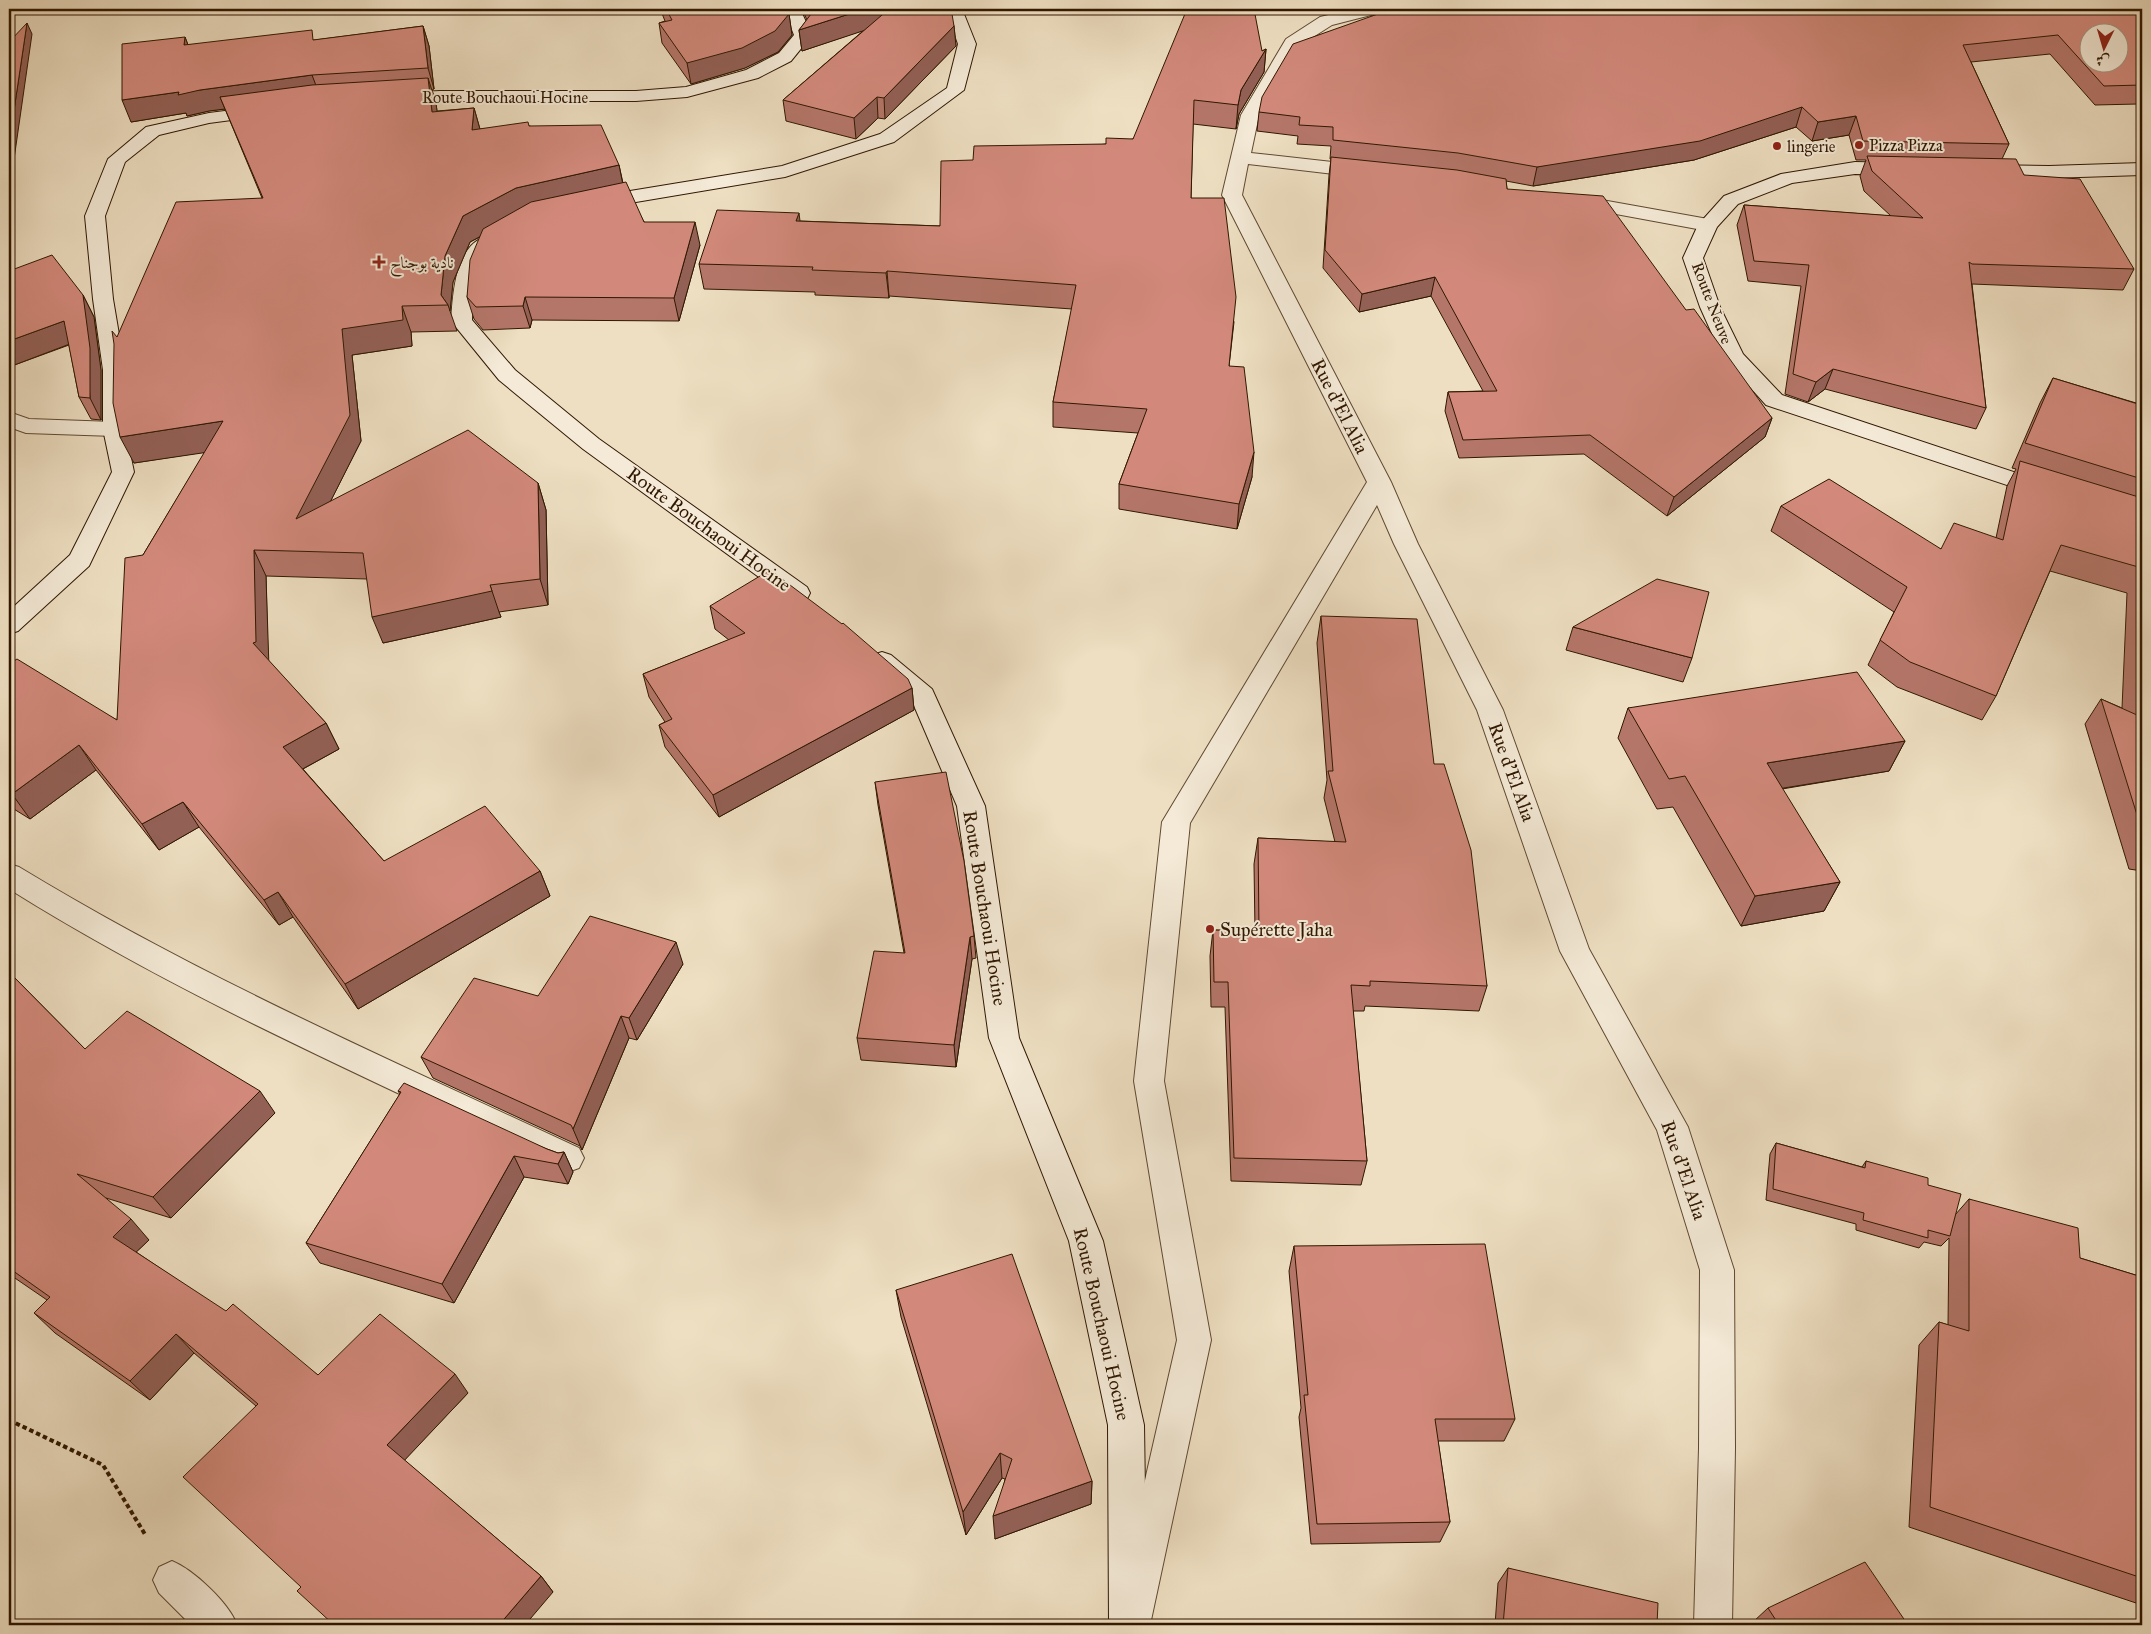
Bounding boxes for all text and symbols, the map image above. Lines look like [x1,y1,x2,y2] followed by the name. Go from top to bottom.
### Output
[2078,22,2128,72] north arrow
[2095,51,2111,70] text: ش
[422,88,588,107] street label: Route Bouchaoui Hocine
[1869,136,1943,155] place label: Pizza Pizza
[1787,137,1836,157] place label: lingerie
[1853,139,1865,151] marker: Pizza Pizza
[1771,140,1783,152] marker: lingerie
[390,253,454,277] place label: نادية بوجناح
[372,255,386,269] marker: نادية بوجناح
[1688,259,1736,347] street label: Route Neuve
[1306,355,1374,458] street label: Rue d'El Alia
[622,462,796,596] street label: Route Bouchaoui Hocine
[1483,719,1541,826] street label: Rue d'El Alia
[958,809,1012,1007] street label: Route Bouchaoui Hocine
[1220,918,1334,942] place label: Supérette Jaha
[1204,923,1216,935] marker: Supérette Jaha
[1656,1117,1712,1224] street label: Rue d'El Alia
[1069,1225,1135,1423] street label: Route Bouchaoui Hocine

